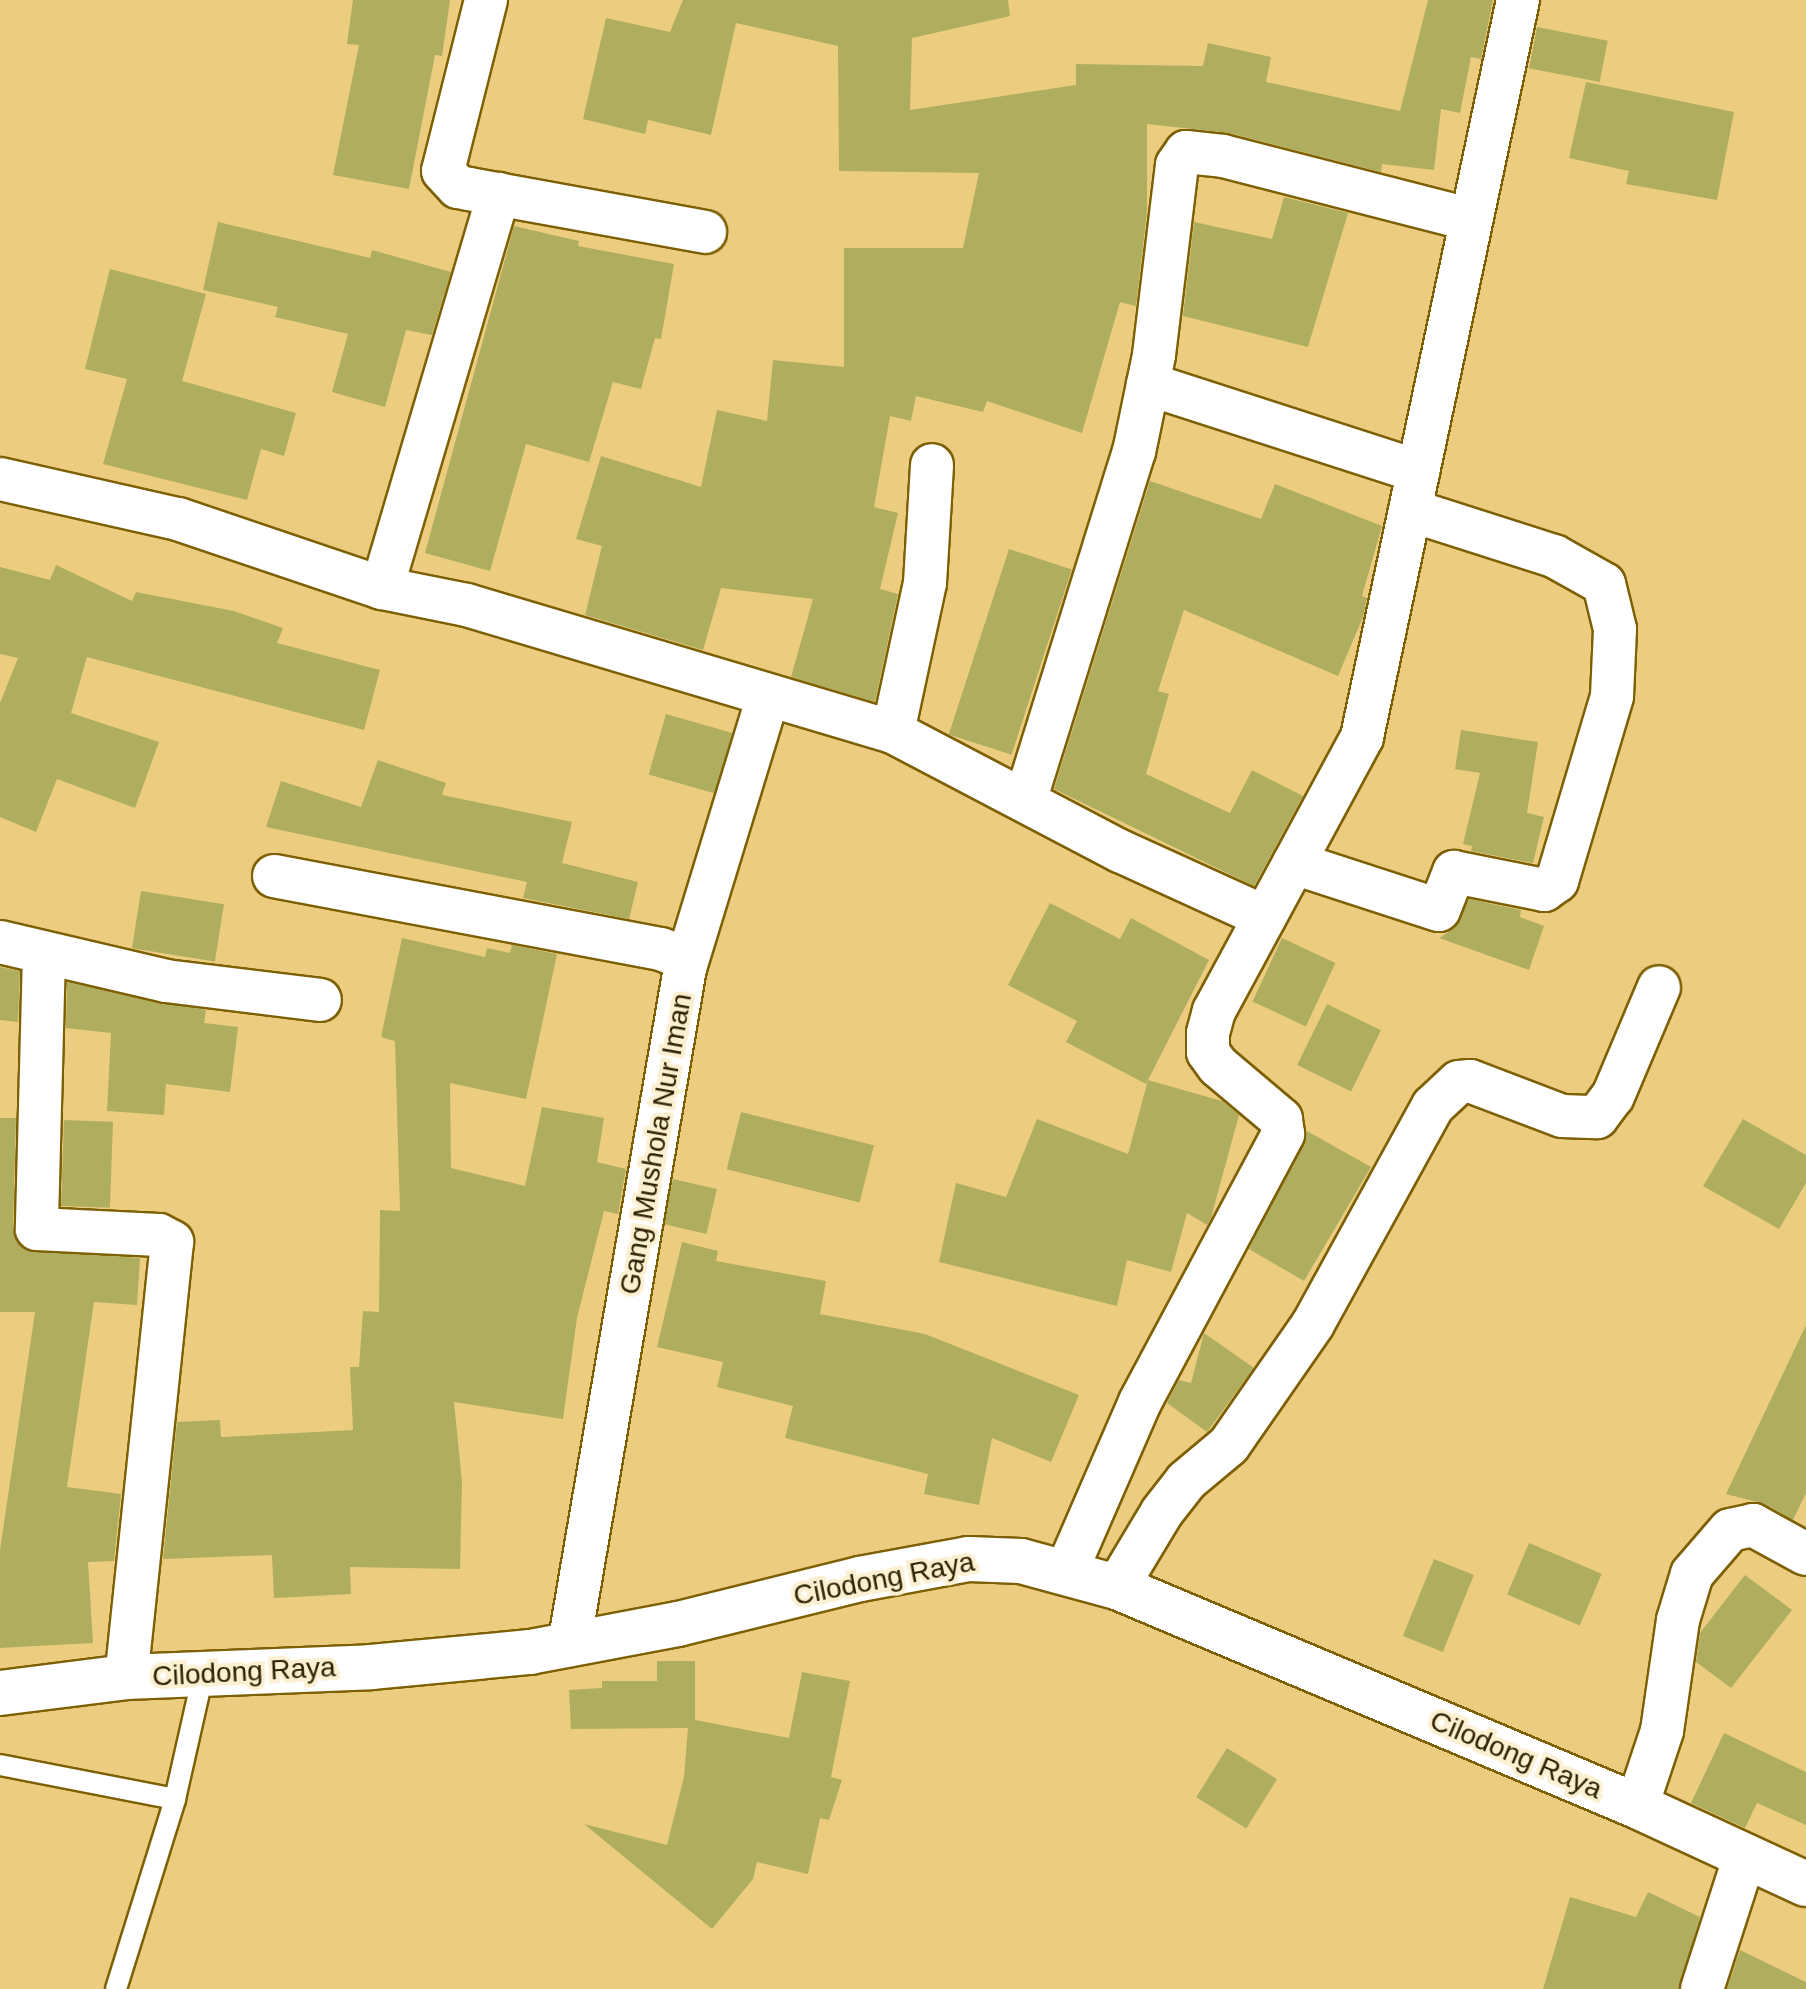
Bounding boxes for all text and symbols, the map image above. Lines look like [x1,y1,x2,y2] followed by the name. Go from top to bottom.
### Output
[613,991,699,1297] street label: Gang Mushola Nur Iman
[791,1545,977,1613] street label: Cilodong Raya
[151,1650,337,1694] street label: Cilodong Raya
[1425,1704,1607,1806] street label: Cilodong Raya

